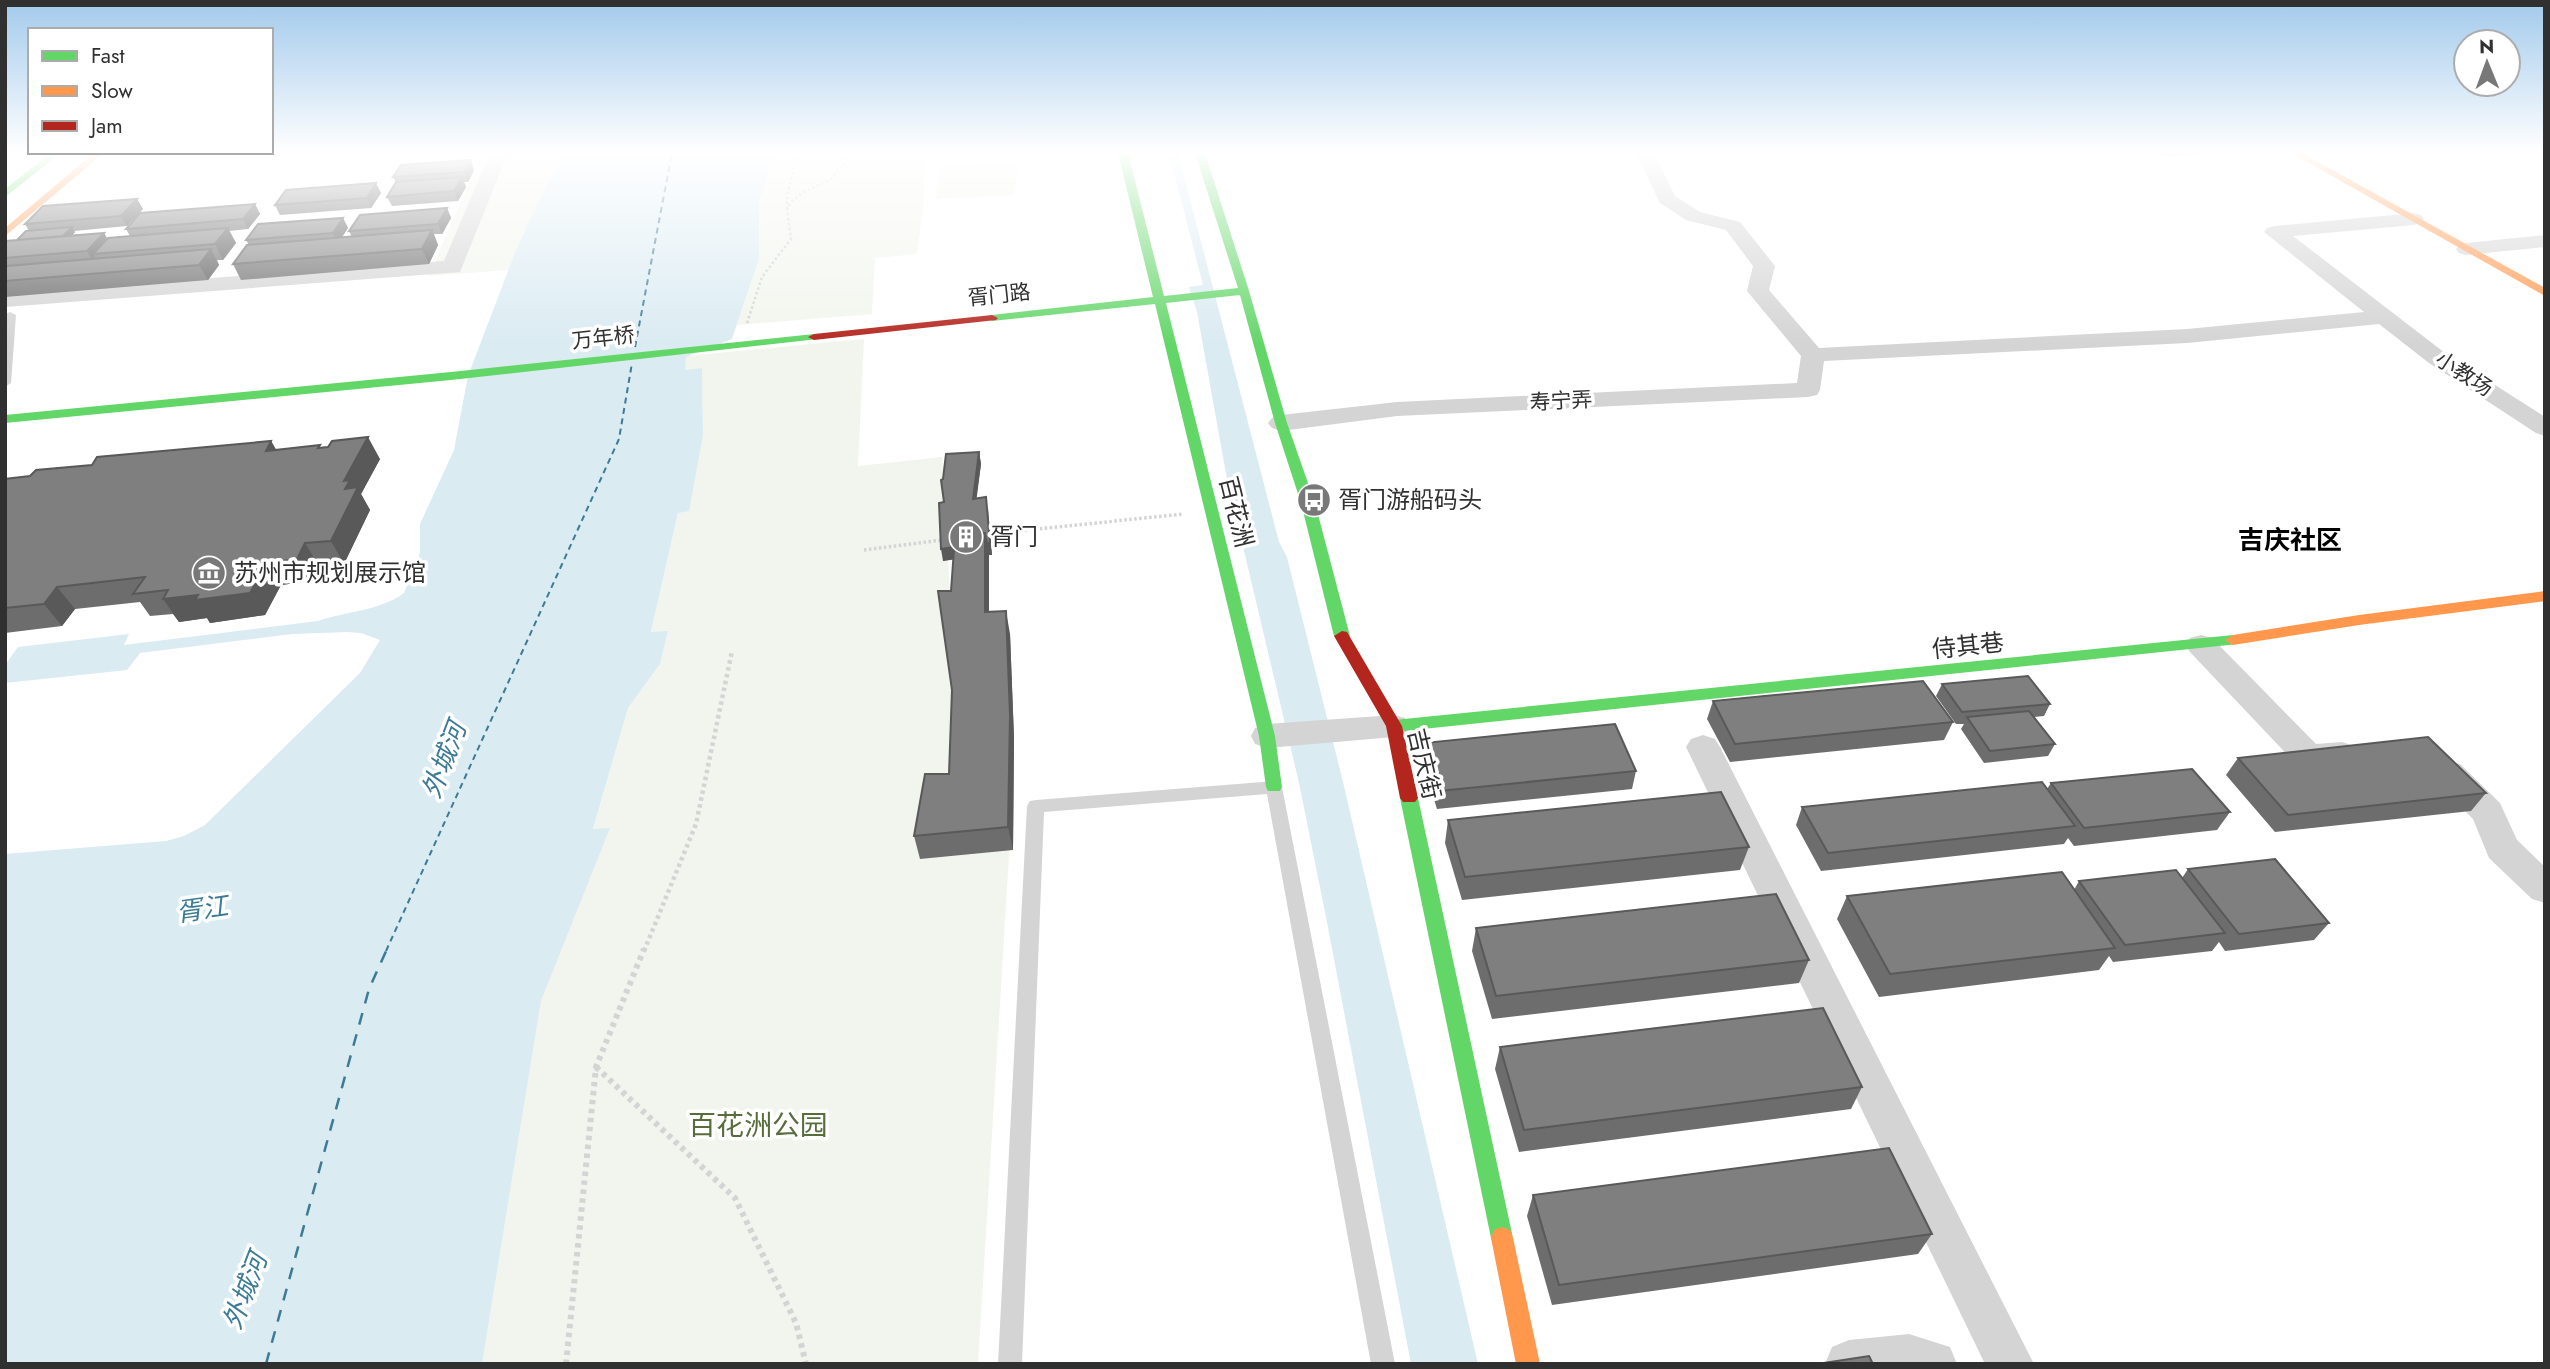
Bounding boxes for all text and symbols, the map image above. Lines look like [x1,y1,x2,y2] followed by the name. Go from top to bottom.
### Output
[28,28,273,154] legend
[2452,28,2522,98] north arrow
[2479,33,2494,60] text: N
[91,41,124,71] text: Fast
[91,76,133,106] text: Slow
[88,111,123,141] text: Jam
[966,277,1032,313] street label: 胥门路
[570,320,636,356] street label: 万年桥
[2429,344,2499,404] street label: 小教场
[1529,384,1593,418] street label: 寿宁弄
[1211,473,1262,551] street label: 百花洲
[1295,481,1333,519] bus stop icon: 胥门游船码头
[1338,482,1482,517] place label: 胥门游船码头
[947,518,985,556] building icon: 胥门
[990,519,1038,554] place label: 胥门
[2238,521,2342,559] district label: 吉庆社区
[190,554,228,592] museum icon: 苏州市规划展示馆
[234,555,426,590] place label: 苏州市规划展示馆
[1930,624,2006,667] street label: 侍其巷
[412,712,478,803] water label: 外城河
[1399,725,1450,803] street label: 吉庆街
[174,886,233,931] water label: 胥江
[688,1105,828,1146] park label: 百花洲公园
[213,1243,279,1334] water label: 外城河

